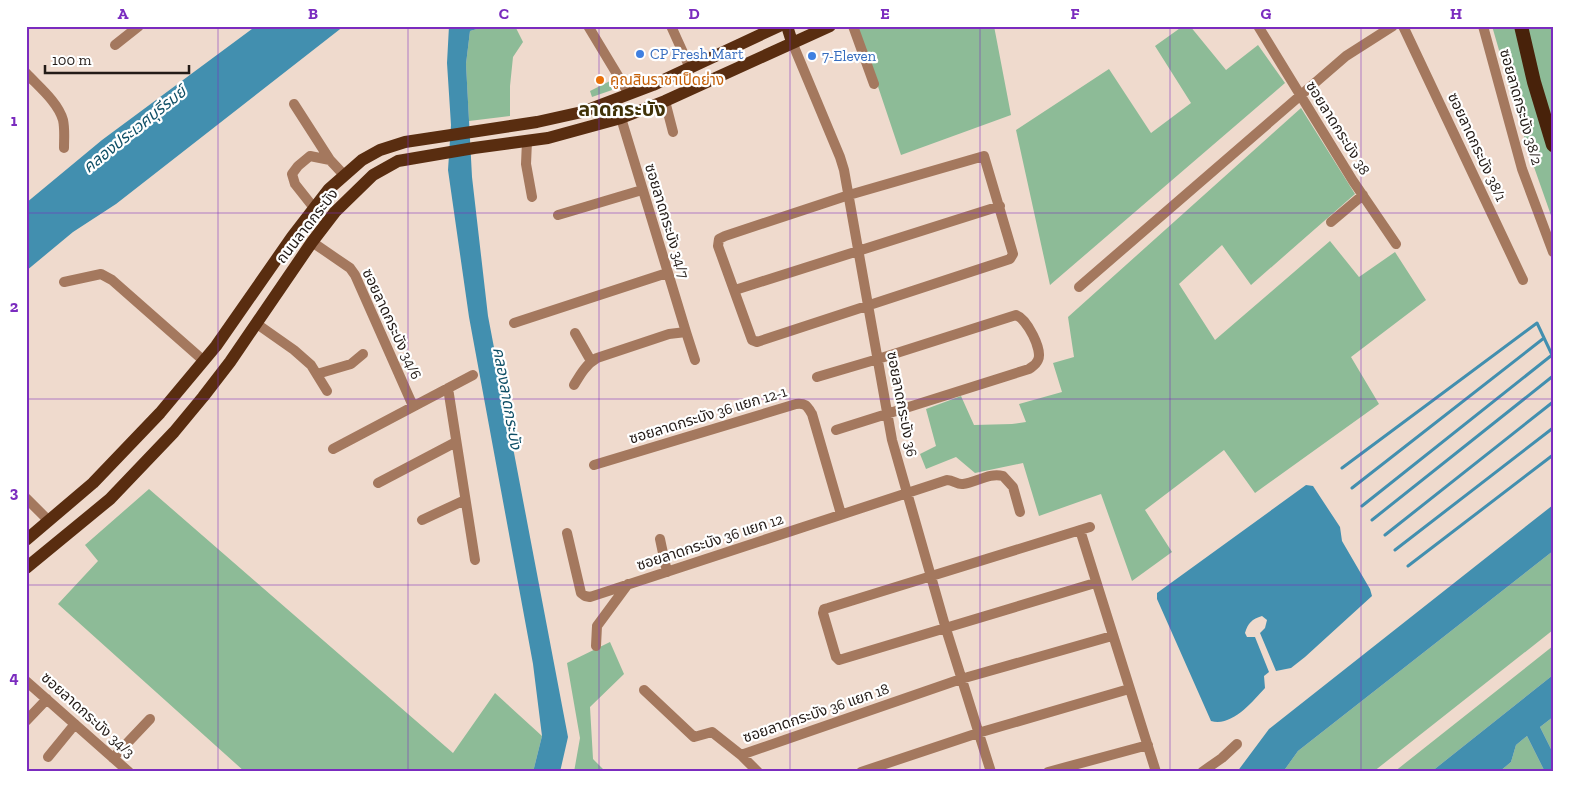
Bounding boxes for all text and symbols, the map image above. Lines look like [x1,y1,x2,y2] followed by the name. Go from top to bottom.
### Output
[118,4,129,23] text: A
[308,4,318,23] text: B
[499,4,509,23] text: C
[688,4,700,23] text: D
[880,4,890,23] text: E
[1070,4,1080,23] text: F
[1261,4,1272,23] text: G
[1450,4,1462,23] text: H
[45,42,189,74] scale bar
[650,45,744,63] place label: CP Fresh Mart
[822,47,877,65] place label: 7-Eleven
[1496,47,1546,167] street label: ซอยลาดกระบัง 38/2
[634,48,646,60] marker: CP Fresh Mart
[806,50,818,62] marker: 7-Eleven
[52,51,91,69] text: 100 m
[610,71,724,89] place label: คูณสินราชาเป็ดย่าง
[594,74,606,86] marker: คูณสินราชาเป็ดย่าง
[1302,78,1374,178] street label: ซอยลาดกระบัง 38
[79,80,193,177] water label: คลองประเวศบุรีรมย์
[1444,90,1510,204] street label: ซอยลาดกระบัง 38/1
[578,97,666,121] district label: ลาดกระบัง
[11,111,18,130] text: 1
[641,161,693,281] street label: ซอยลาดกระบัง 34/7
[272,185,342,267] street label: ถนนลาดกระบัง
[358,266,426,382] street label: ซอยลาดกระบัง 34/6
[10,297,19,316] text: 2
[489,346,526,452] water label: คลองลาดกระบัง
[883,350,921,458] street label: ซอยลาดกระบัง 36
[627,382,789,448] street label: ซอยลาดกระบัง 36 แยก 12-1
[10,483,19,502] text: 3
[634,510,786,574] street label: ซอยลาดกระบัง 36 แยก 12
[9,668,19,687] text: 4
[38,668,138,762] street label: ซอยลาดกระบัง 34/3
[740,679,892,747] street label: ซอยลาดกระบัง 36 แยก 18

